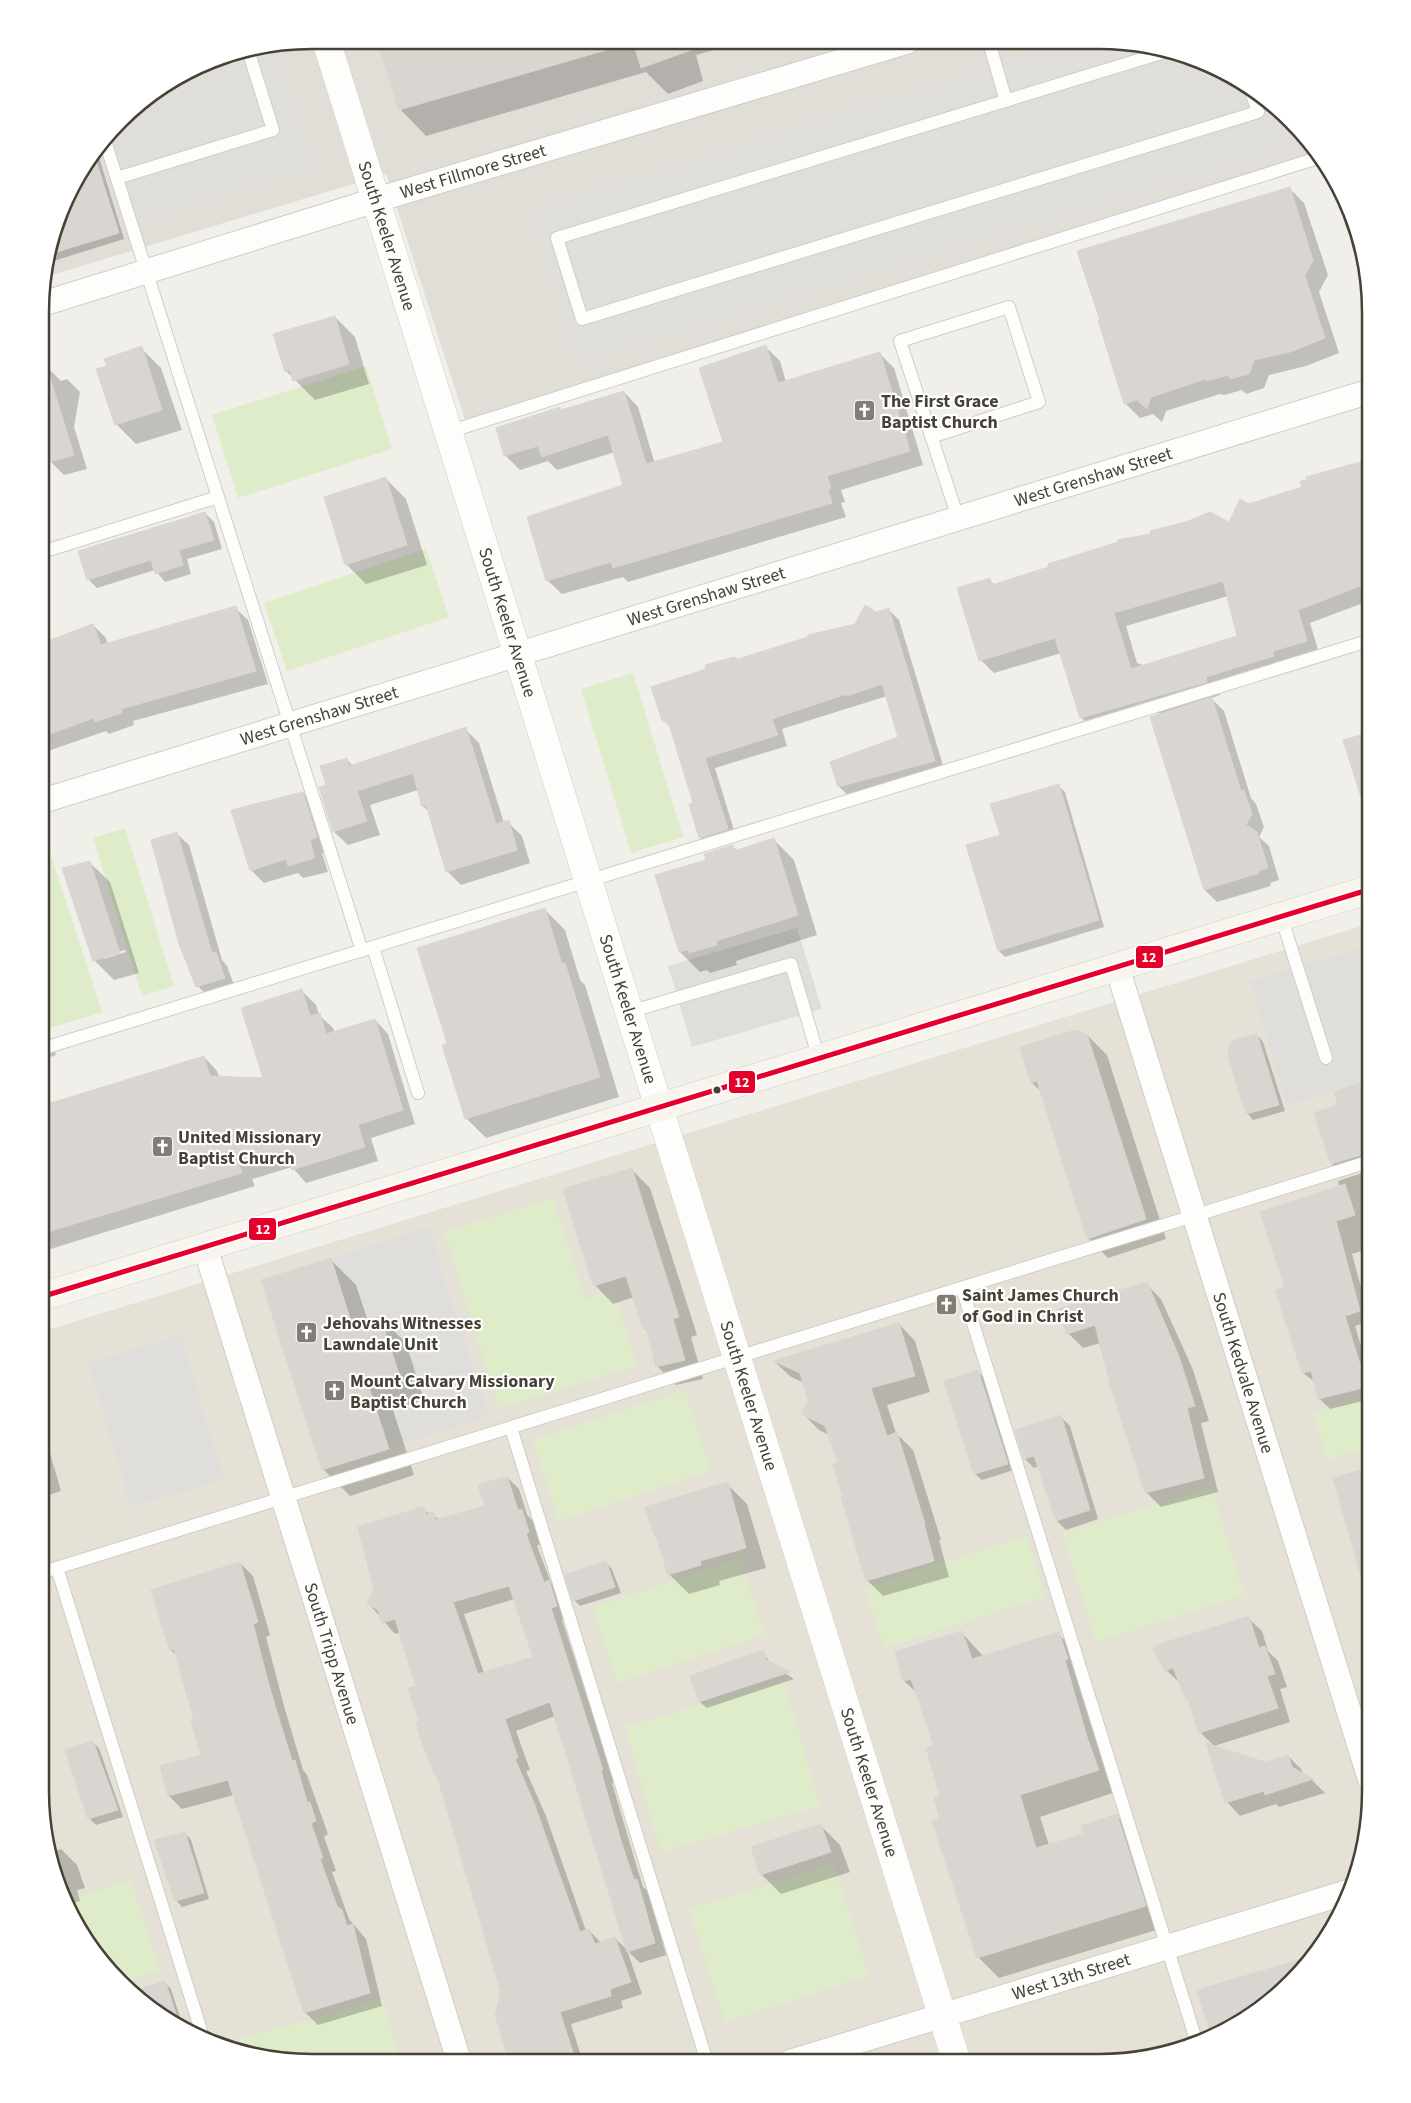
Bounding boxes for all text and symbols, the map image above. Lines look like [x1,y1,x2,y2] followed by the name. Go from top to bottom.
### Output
[397,138,549,205] street label: West Fillmore Street
[351,158,422,314] street label: South Keeler Avenue
[881,389,999,435] place label: The First Grace Baptist Church
[853,399,877,423] church icon: The First Grace Baptist Church
[1011,441,1175,513] street label: West Grenshaw Street
[472,544,542,701] street label: South Keeler Avenue
[624,560,788,633] street label: West Grenshaw Street
[237,680,401,752] street label: West Grenshaw Street
[593,931,663,1087] street label: South Keeler Avenue
[1135,945,1164,969] line badge: 12
[1142,948,1156,968] text: 12
[728,1070,756,1094] line badge: 12
[735,1073,749,1093] text: 12
[712,1085,722,1095] unlabelled marker
[178,1125,322,1171] place label: United Missionary Baptist Church
[150,1135,174,1159] church icon: United Missionary Baptist Church
[248,1217,277,1241] line badge: 12
[256,1220,270,1240] text: 12
[962,1283,1119,1329] place label: Saint James Church of God in Christ
[1206,1289,1280,1457] street label: South Kedvale Avenue
[934,1293,958,1317] church icon: Saint James Church of God in Christ
[323,1311,481,1357] place label: Jehovahs Witnesses Lawndale Unit
[713,1318,783,1474] street label: South Keeler Avenue
[295,1321,319,1345] church icon: Jehovahs Witnesses Lawndale Unit
[350,1369,555,1415] place label: Mount Calvary Missionary Baptist Church
[322,1379,346,1403] church icon: Mount Calvary Missionary Baptist Church
[298,1580,365,1728] street label: South Tripp Avenue
[834,1704,904,1861] street label: South Keeler Avenue
[1009,1947,1134,2007] street label: West 13th Street

